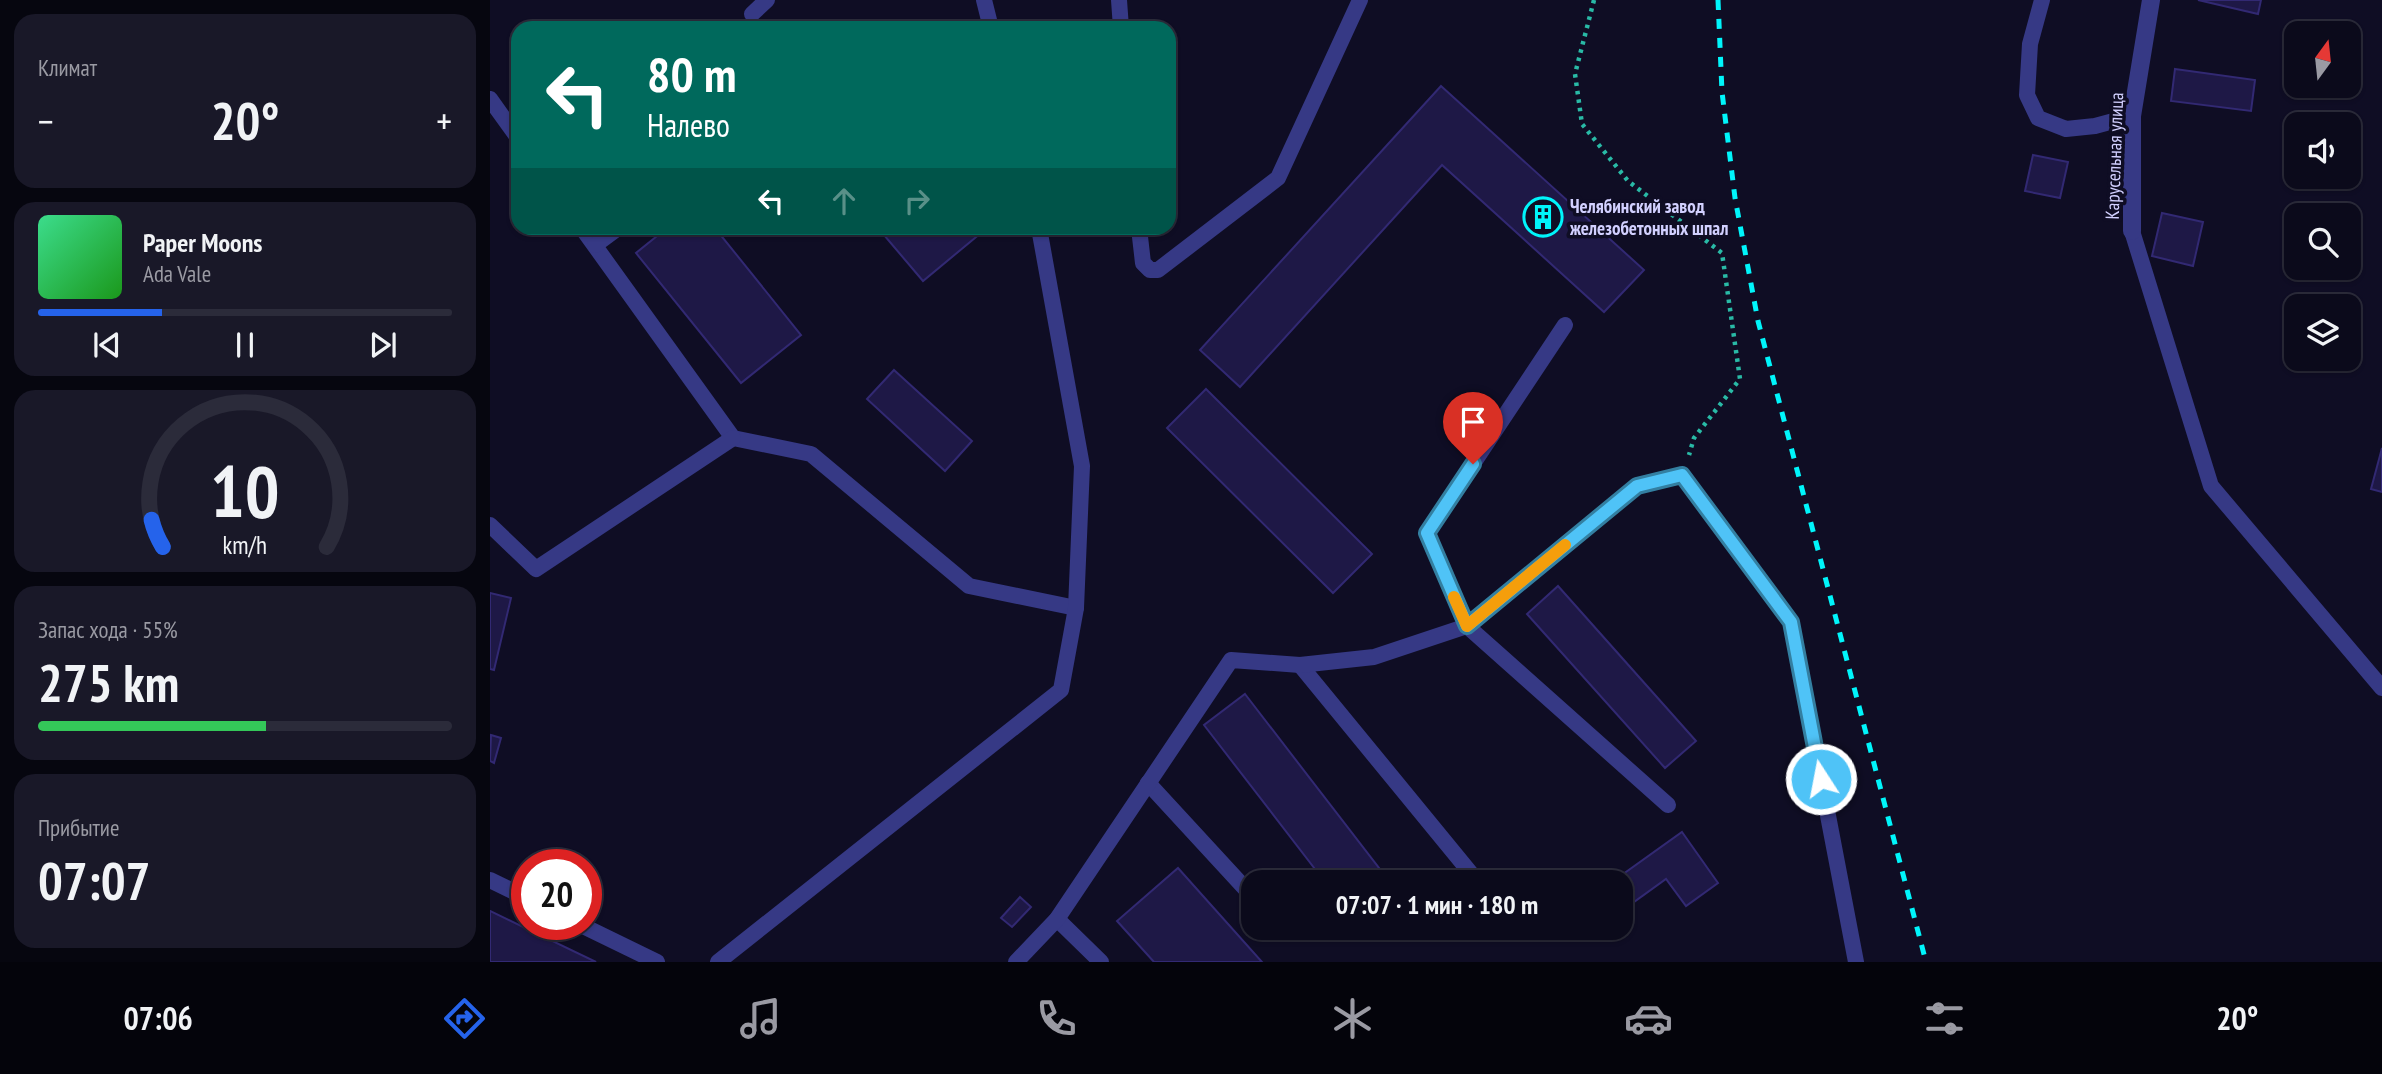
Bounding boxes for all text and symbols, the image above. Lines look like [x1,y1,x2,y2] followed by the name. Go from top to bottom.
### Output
[2284,21,2361,98] north arrow
[2284,21,2361,371] map controls
[647,42,736,106] text: 80 m
[532,49,623,140] icon: left
[38,53,97,82] text: Климат
[211,87,279,154] text: 20°
[2100,92,2128,220] street label: Карусельная улица
[38,96,54,145] text: −
[436,96,452,145] text: +
[647,104,730,146] text: Налево
[2284,112,2361,189] button: sound
[752,182,790,220] icon: left
[825,182,863,220] icon: ahead
[898,182,936,220] icon: right
[1569,194,1728,240] place label: Челябинский завод железобетонных шпал
[1522,196,1564,238] building icon: Челябинский завод железобетонных шпал
[2284,203,2361,280] button: search
[143,226,262,259] text: Paper Moons
[143,259,211,288] text: Ada Vale
[2284,294,2361,371] button: layers
[88,326,126,364] icon: previous
[226,326,264,364] icon: pause
[364,326,402,364] icon: next
[1443,392,1503,464] pin
[1454,403,1492,441] icon: arrive
[210,443,280,537] text: 10
[223,529,267,561] text: km/h
[38,615,178,644] text: Запас хода · 55%
[38,649,179,716] text: 275 km
[1784,742,1858,816] position arrow
[38,813,119,842] text: Прибытие
[38,847,150,914] text: 07:07
[511,849,602,940] speed limit sign: 20
[1336,888,1538,921] text: 07:07 · 1 мин · 180 m
[440,994,489,1043] icon: directions
[736,994,785,1043] icon: music
[1032,994,1081,1043] icon: phone
[1328,994,1377,1043] icon: climate
[1624,994,1673,1043] icon: car
[1920,994,1969,1043] icon: filters
[124,997,193,1039] text: 07:06
[2216,997,2258,1039] text: 20°

